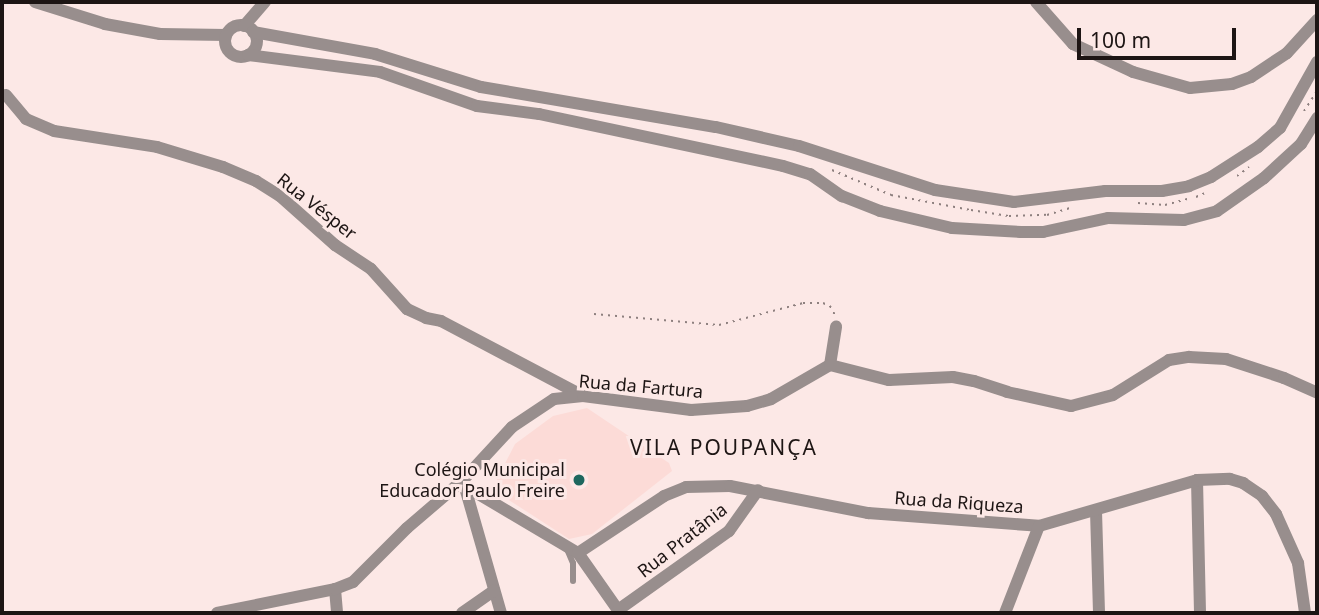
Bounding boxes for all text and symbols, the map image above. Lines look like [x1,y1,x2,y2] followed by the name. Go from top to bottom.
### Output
[1081,14,1240,58] scale bar
[1090,26,1151,54] text: 100 m
[273,168,361,244] street label: Rua Vésper
[578,370,704,402] street label: Rua da Fartura
[632,434,816,460] district label: VILA POUPANÇA
[379,459,565,502] place label: Colégio Municipal Educador Paulo Freire
[571,472,587,488] marker: Colégio Municipal Educador Paulo Freire
[894,487,1024,517] street label: Rua da Riqueza
[633,498,731,582] street label: Rua Pratânia

